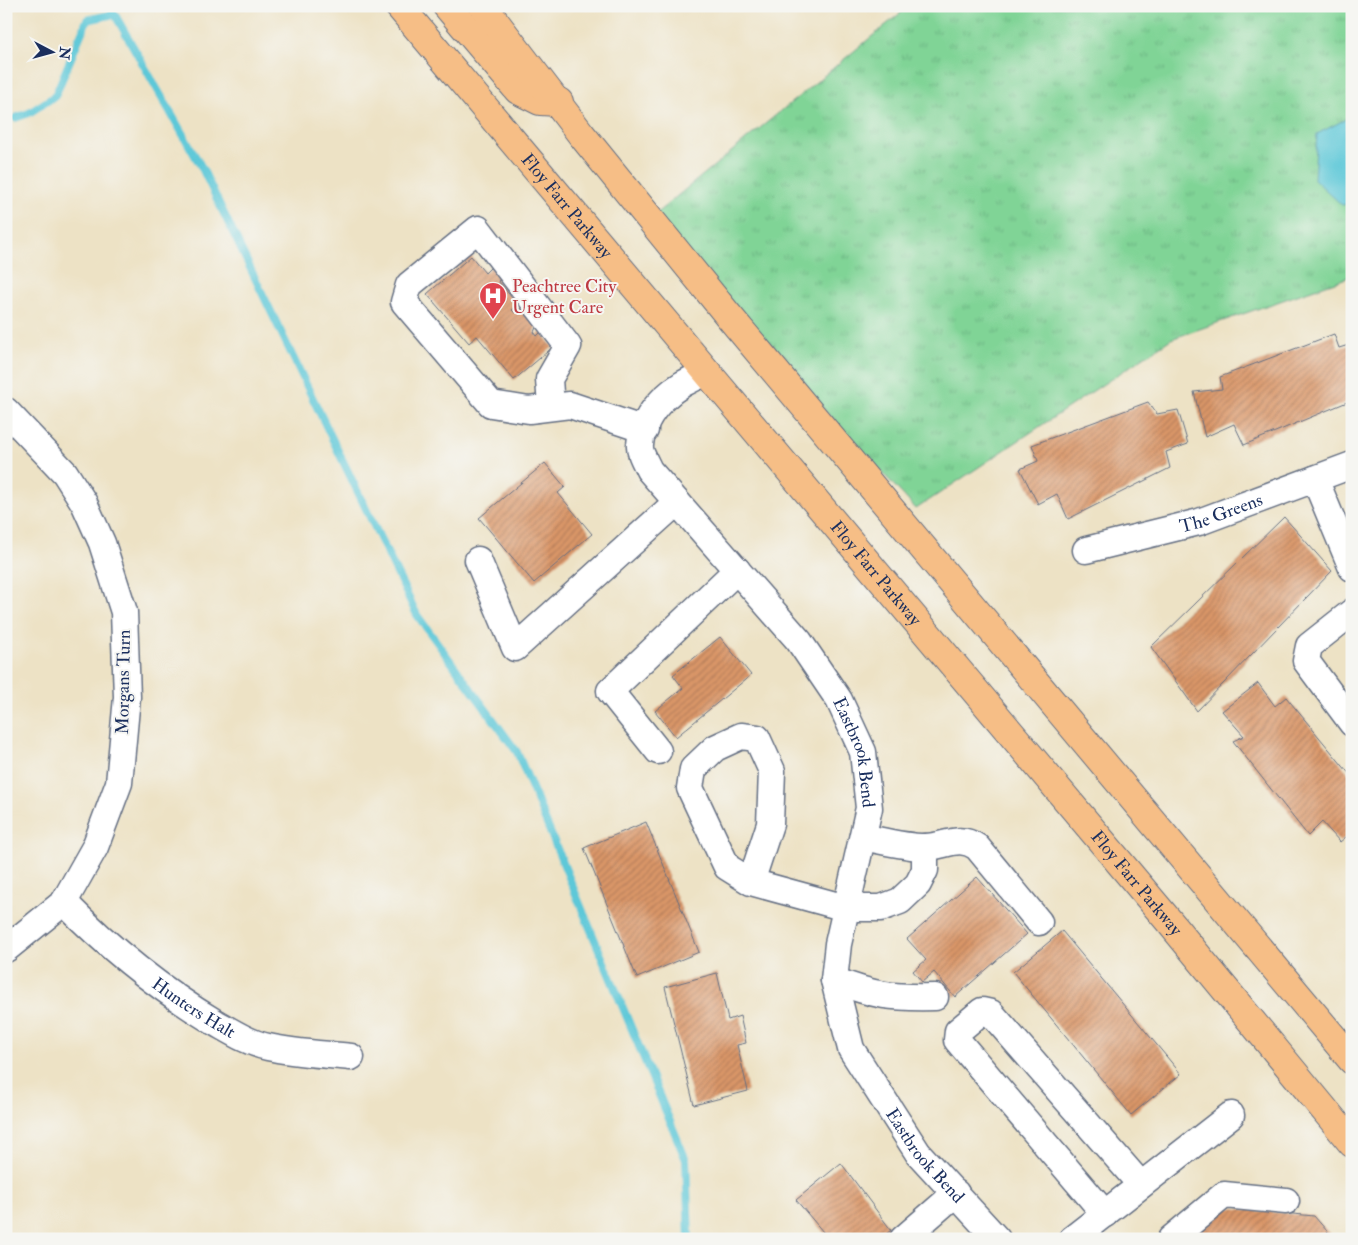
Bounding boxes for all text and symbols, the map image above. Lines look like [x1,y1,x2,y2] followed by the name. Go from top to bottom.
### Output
[28,28,78,78] north arrow
[55,45,74,61] text: N
[516,149,618,264] street label: Floy Farr Parkway
[512,275,617,319] place label: Peachtree City Urgent Care
[478,281,508,320] hospital icon: Peachtree City Urgent Care
[1177,488,1266,538] street label: The Greens
[825,516,927,631] street label: Floy Farr Parkway
[111,629,136,735] street label: Morgans Turn
[827,694,880,809] street label: Eastbrook Bend
[1086,826,1188,941] street label: Floy Farr Parkway
[147,972,240,1044] street label: Hunters Halt
[880,1104,969,1208] street label: Eastbrook Bend

